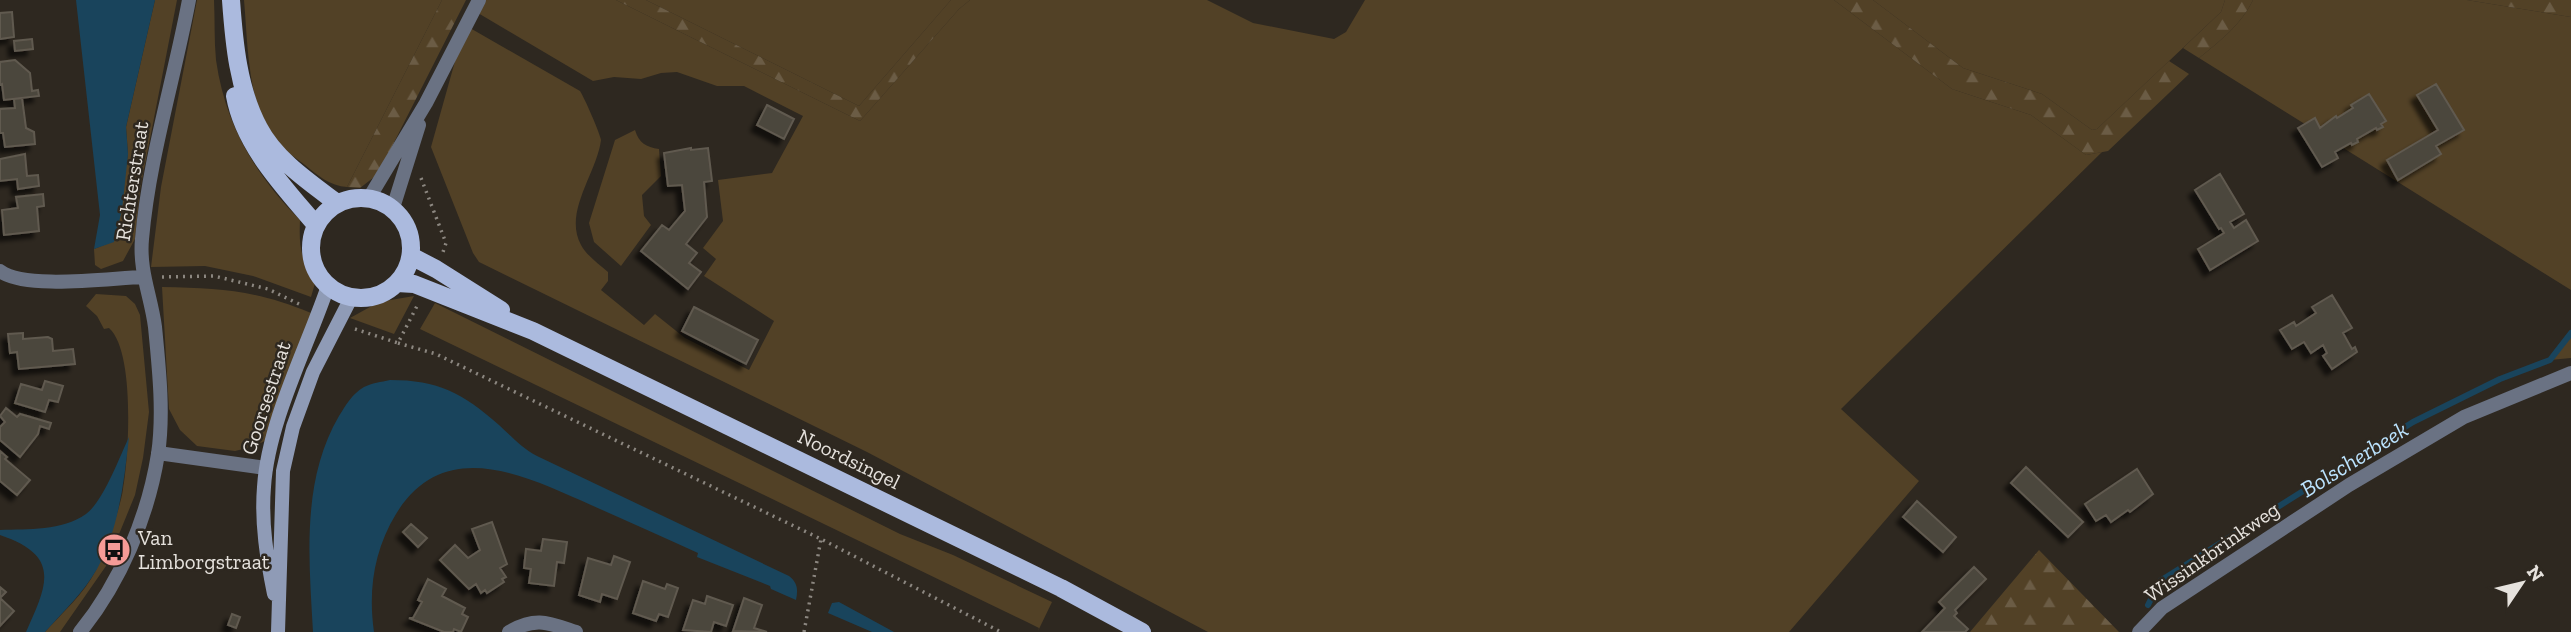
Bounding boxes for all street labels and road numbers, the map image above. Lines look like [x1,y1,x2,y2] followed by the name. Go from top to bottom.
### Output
[110,119,153,242] street label: Richterstraat
[235,338,296,458] street label: Goorsestraat
[794,423,905,494] street label: Noordsingel
[2140,496,2284,607] street label: Wissinkbrinkweg

